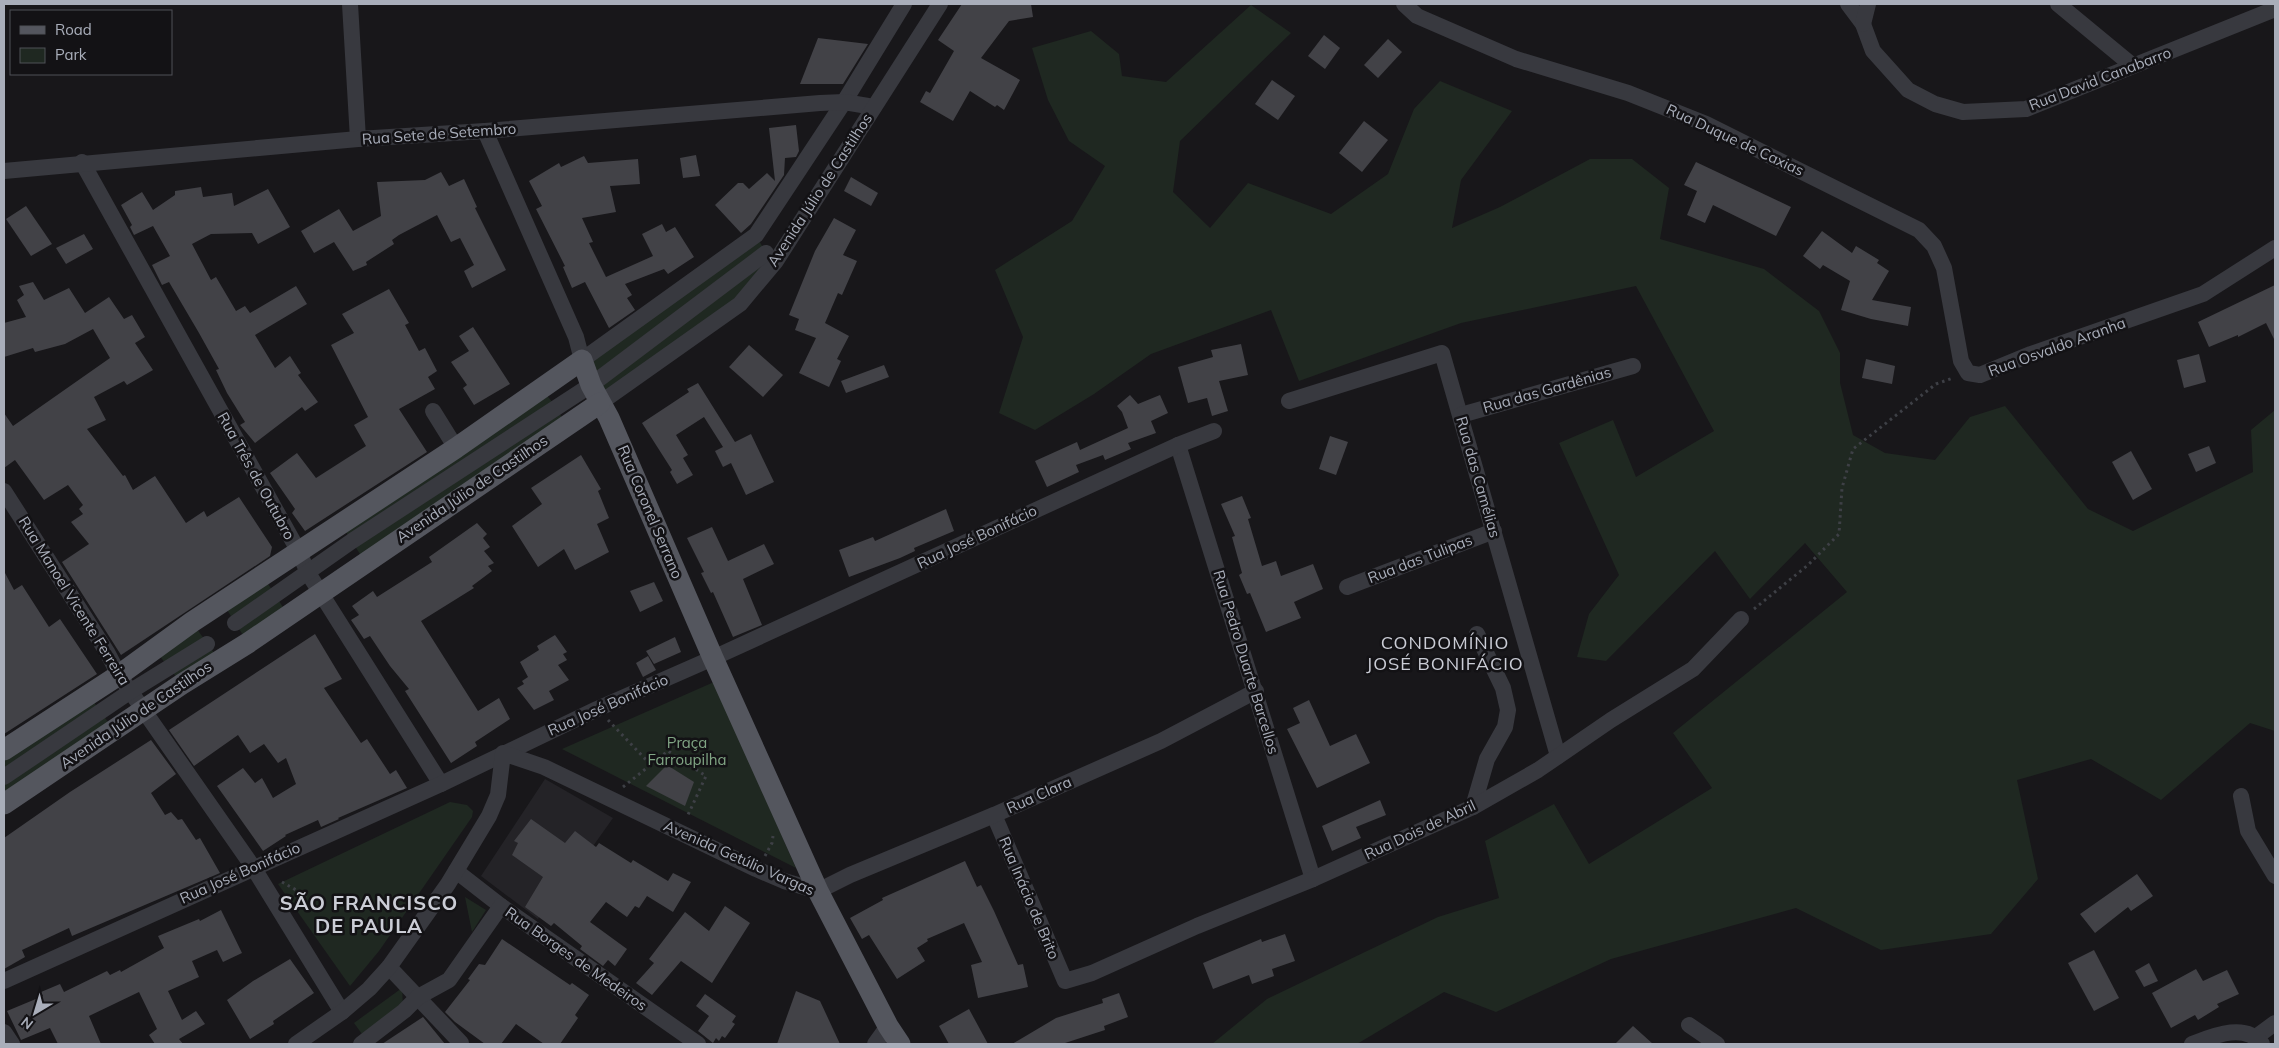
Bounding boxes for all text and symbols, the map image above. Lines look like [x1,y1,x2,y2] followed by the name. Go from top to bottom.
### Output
[10,10,172,75] legend
[55,20,92,39] text: Road
[2026,43,2174,114] street label: Rua David Canabarro
[55,45,87,64] text: Park
[1663,99,1807,180] street label: Rua Duque de Caxias
[763,110,876,270] street label: Avenida Júlio de Castilhos
[361,119,517,148] street label: Rua Sete de Setembro
[1986,313,2128,380] street label: Rua Osvaldo Aranha
[1481,362,1613,417] street label: Rua das Gardênias
[213,409,299,543] street label: Rua Três de Outubro
[1452,414,1505,540] street label: Rua das Camélias
[392,431,551,546] street label: Avenida Júlio de Castilhos
[614,442,687,581] street label: Rua Coronel Serrano
[914,501,1040,573] street label: Rua José Bonifácio
[15,513,134,689] street label: Rua Manoel Vicente Ferreira
[1365,530,1475,587] street label: Rua das Tulipas
[1209,568,1284,756] street label: Rua Pedro Duarte Barcellos
[1366,631,1524,675] district label: CONDOMÍNIO JOSÉ BONIFÁCIO
[56,657,215,772] street label: Avenida Júlio de Castilhos
[545,669,671,740] street label: Rua José Bonifácio
[647,733,727,769] park label: Praça Farroupilha
[1003,772,1074,817] street label: Rua Clara
[1361,796,1478,864] street label: Rua Dois de Abril
[661,816,818,899] street label: Avenida Getúlio Vargas
[995,834,1064,962] street label: Rua Inácio de Brito
[177,837,303,908] street label: Rua José Bonifácio
[280,890,458,938] district label: SÃO FRANCISCO DE PAULA
[502,902,651,1015] street label: Rua Borges de Medeiros
[10,988,60,1038] north arrow
[17,1013,37,1034] text: N

